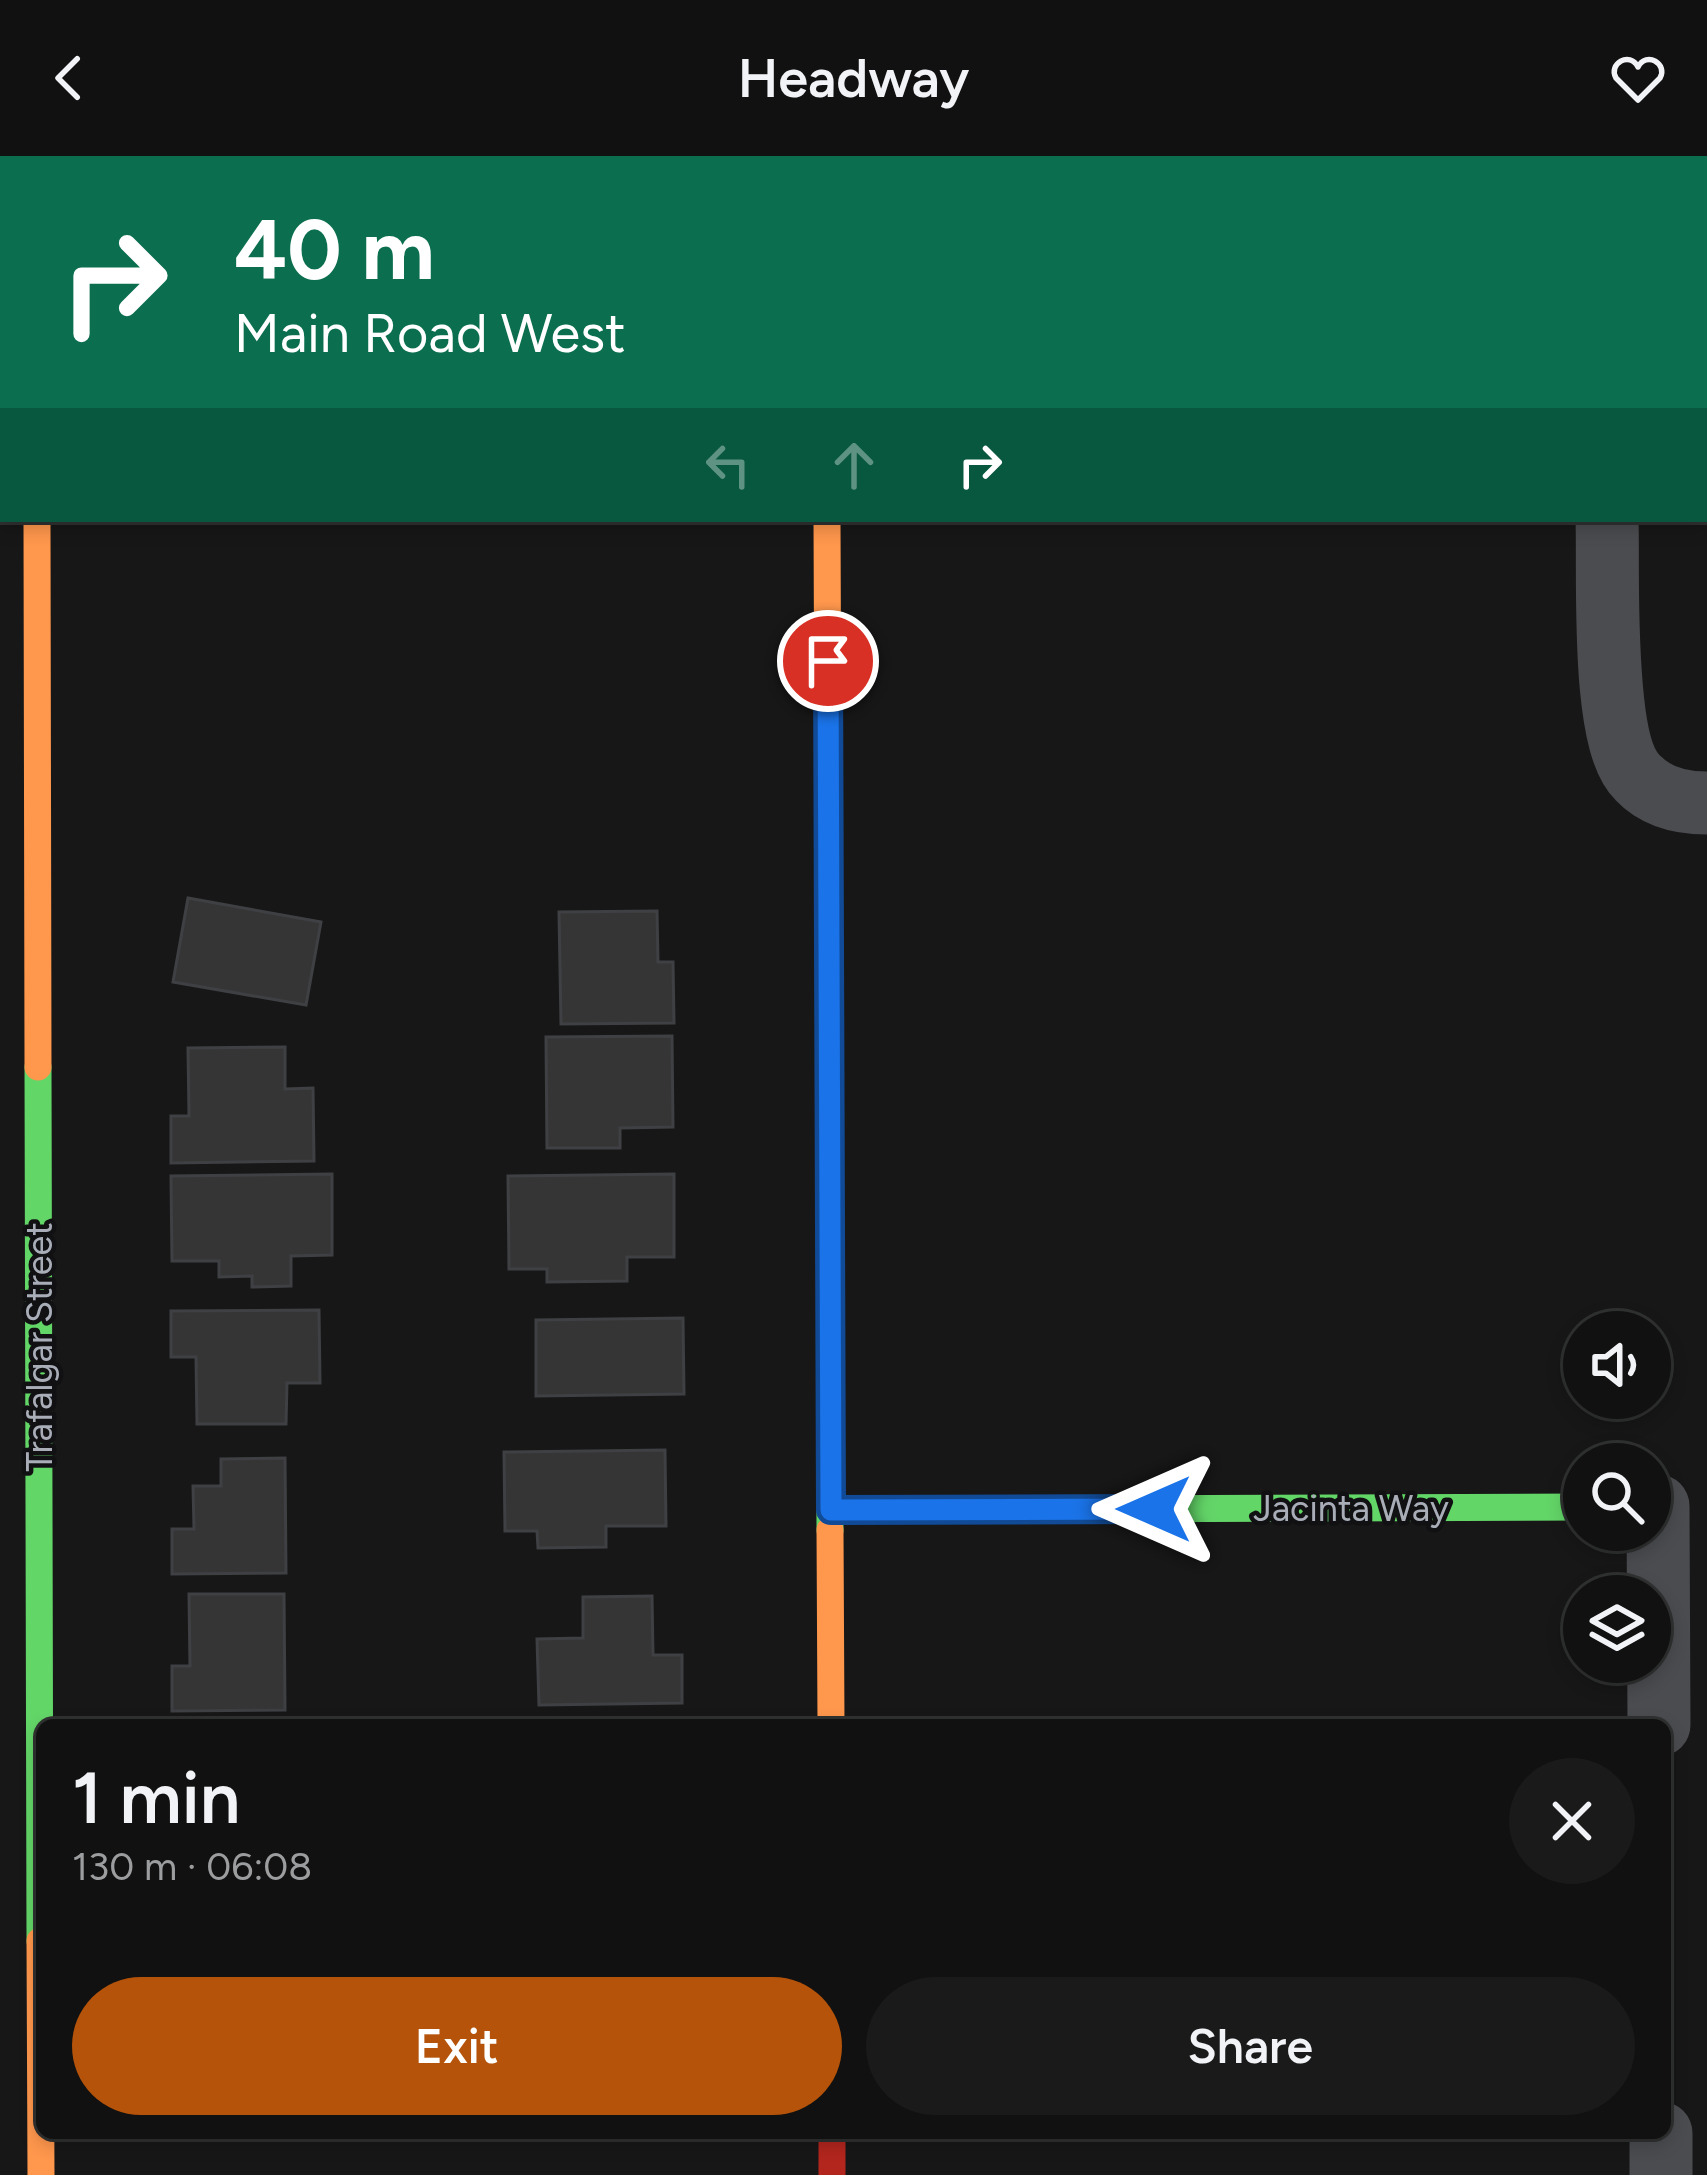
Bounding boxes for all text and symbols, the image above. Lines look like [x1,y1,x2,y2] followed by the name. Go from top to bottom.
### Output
[36,45,102,111] icon: back
[1605,45,1671,111] icon: heart
[738,46,969,111] text: Headway
[234,199,435,300] text: 40 m
[36,204,192,360] icon: right
[234,301,626,366] text: Main Road West
[695,432,761,498] icon: left
[821,432,887,498] icon: ahead
[947,432,1013,498] icon: right
[777,610,879,712] pin
[795,628,861,694] icon: arrive
[18,1222,61,1472] street label: Trafalgar Street
[1563,1311,1671,1683] map controls
[1563,1311,1671,1419] button: sound
[1563,1443,1671,1551] button: search
[1091,1446,1217,1572] position arrow
[1253,1487,1449,1530] street label: Jacinta Way
[1563,1575,1671,1683] button: layers
[72,1755,240,1841] text: 1 min
[1509,1758,1635,1884] button: close
[72,1843,312,1890] text: 130 m · 06:08
[72,1977,842,2115] button: Exit
[866,1977,1635,2115] button: Share

